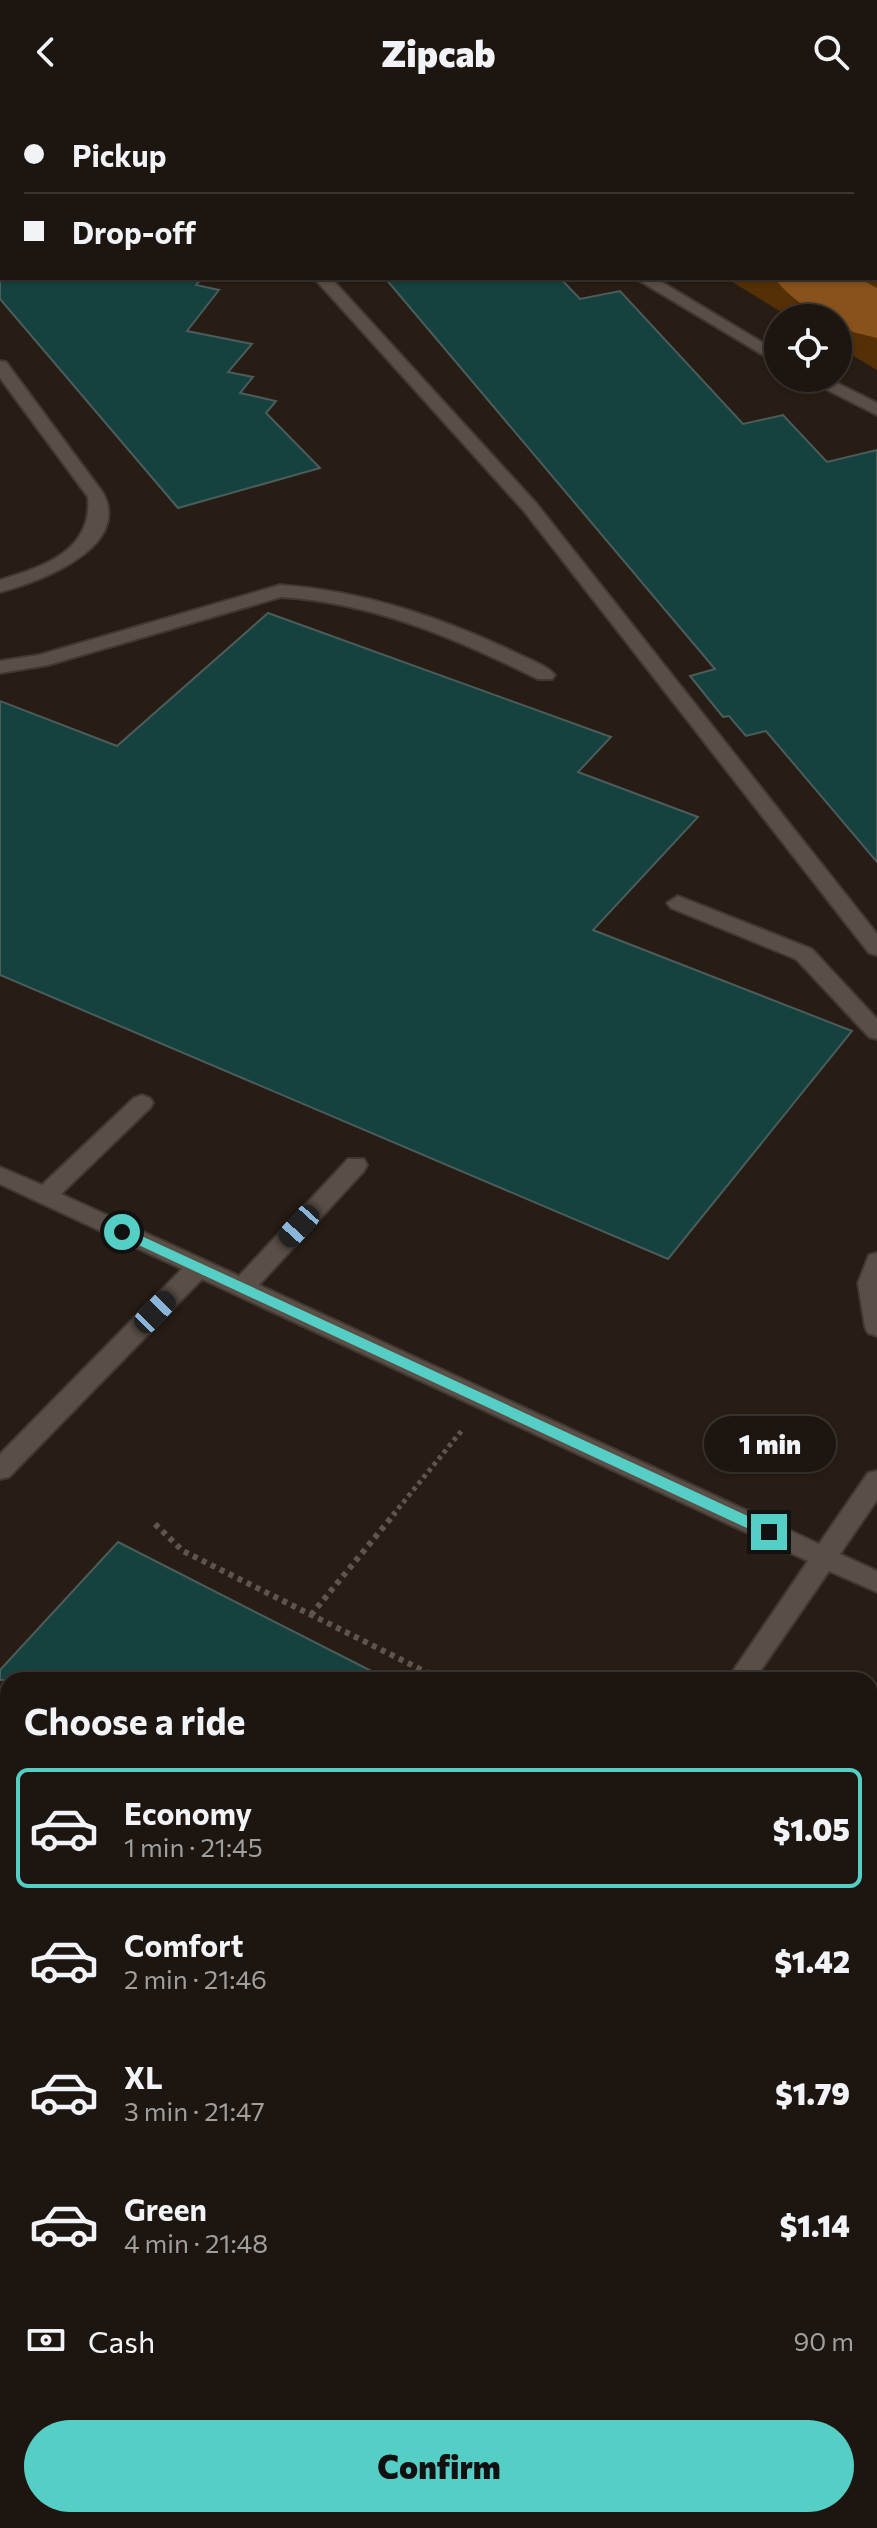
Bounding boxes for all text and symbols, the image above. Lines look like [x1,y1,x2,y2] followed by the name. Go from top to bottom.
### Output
[24,30,68,74] icon: back
[381,30,496,74] text: Zipcab
[809,30,853,74] icon: search
[72,136,166,173] text: Pickup
[72,213,196,250] text: Drop-off
[764,304,852,392] map controls
[764,304,852,392] button: locate
[274,1200,324,1252] car
[104,1214,140,1250] route start
[130,1286,180,1338] car
[703,1416,835,1472] callout: 1 min
[739,1428,801,1459] text: 1 min
[751,1514,787,1550] route end
[24,1698,245,1742] text: Choose a ride
[28,1792,100,1864] icon: car
[124,1794,252,1831] text: Economy
[773,1810,850,1847] text: $1.05
[124,1831,263,1862] text: 1 min · 21:45
[28,1924,100,1996] icon: car
[124,1926,243,1963] text: Comfort
[774,1942,850,1979] text: $1.42
[124,1963,267,1994] text: 2 min · 21:46
[28,2056,100,2128] icon: car
[124,2058,163,2095] text: XL
[775,2074,850,2111] text: $1.79
[124,2095,265,2126] text: 3 min · 21:47
[28,2188,100,2260] icon: car
[124,2190,207,2227] text: Green
[780,2206,850,2243] text: $1.14
[124,2227,268,2258] text: 4 min · 21:48
[24,2318,68,2362] icon: cash
[88,2322,155,2359] text: Cash
[794,2325,854,2356] text: 90 m
[24,2420,854,2512] button: Confirm

